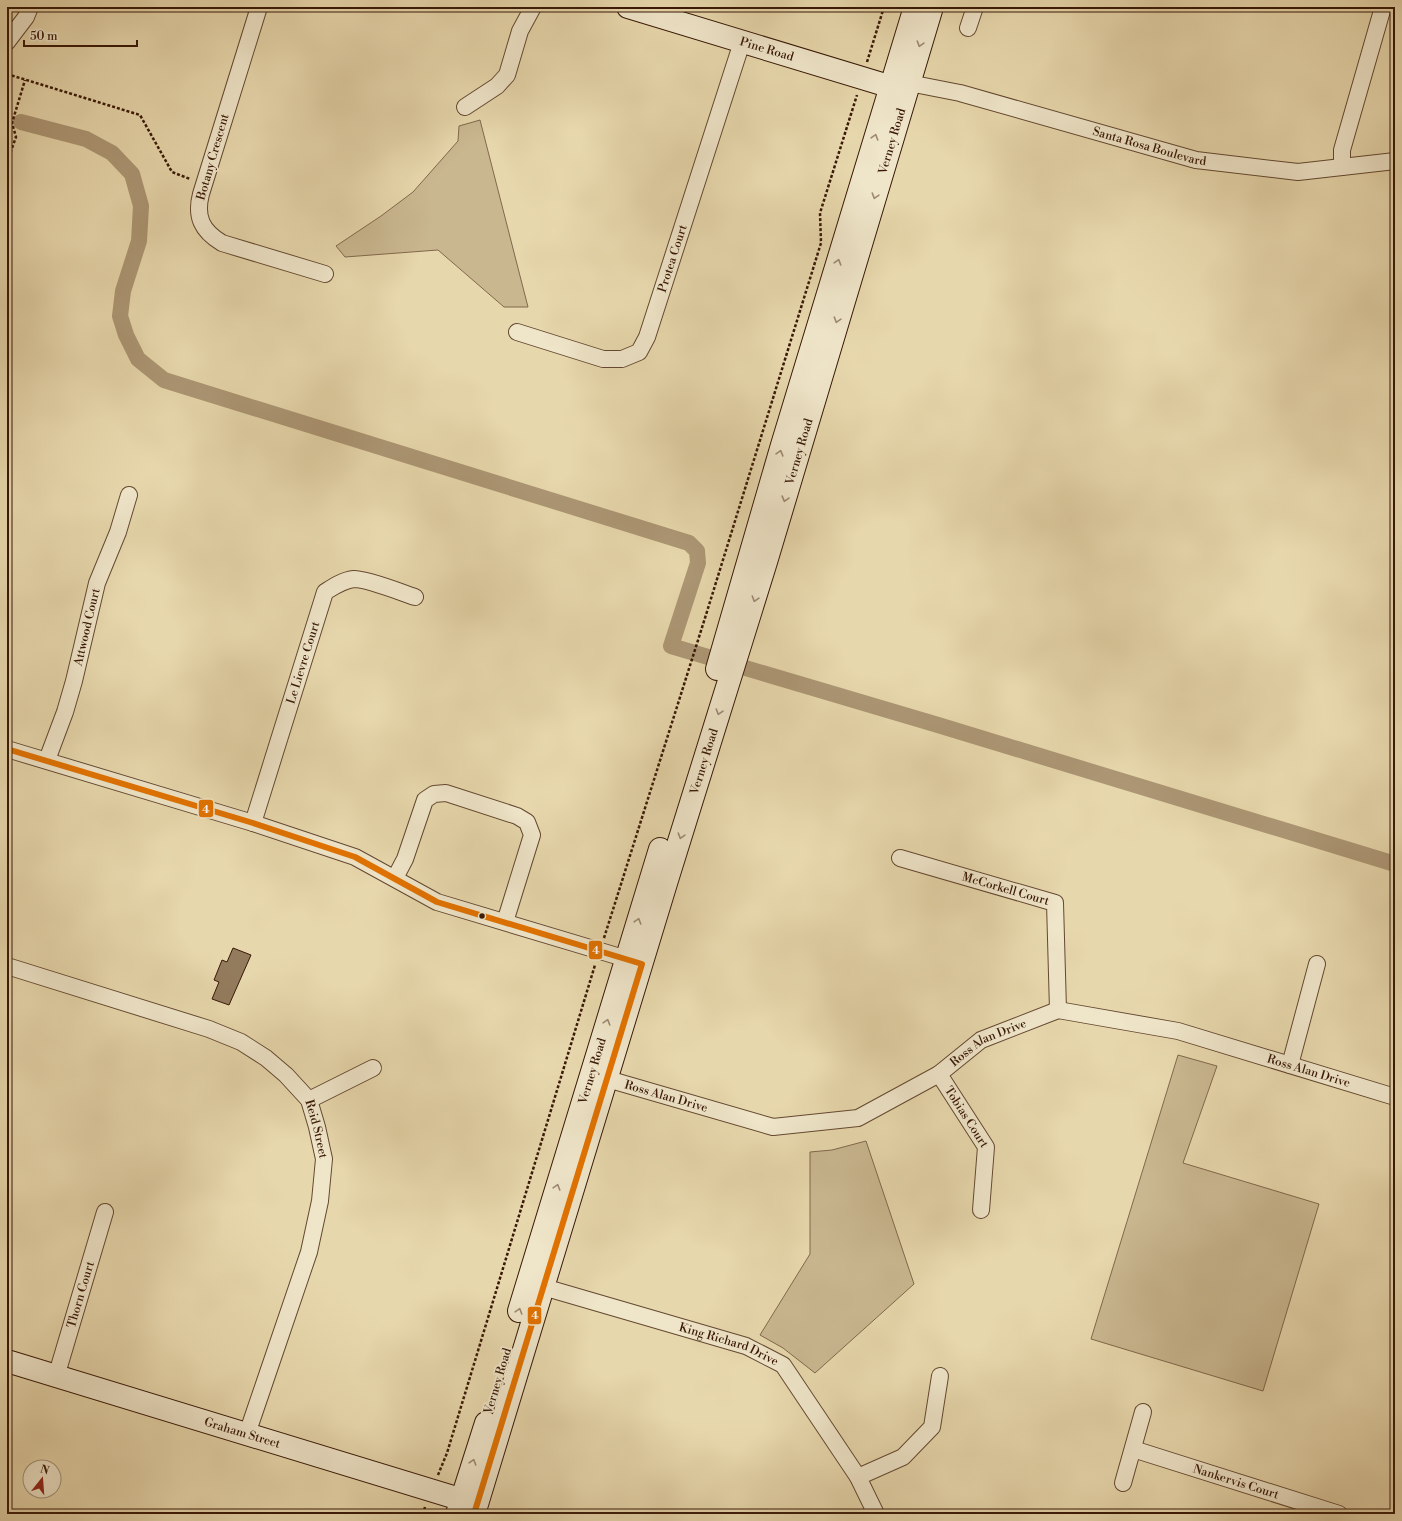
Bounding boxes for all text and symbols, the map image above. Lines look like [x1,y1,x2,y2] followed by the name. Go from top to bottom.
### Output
[24,22,137,48] scale bar
[30,29,58,44] text: 50 m
[738,34,796,64] street label: Pine Road
[916,41,925,48] one-way arrow
[875,106,909,177] street label: Verney Road
[193,111,233,203] street label: Botany Crescent
[1091,124,1207,169] street label: Santa Rosa Boulevard
[870,134,879,141] one-way arrow
[871,192,880,199] one-way arrow
[654,222,690,294] street label: Protea Court
[833,259,842,266] one-way arrow
[833,316,842,323] one-way arrow
[782,417,816,487] street label: Verney Road
[775,450,783,456] one-way arrow
[781,495,790,502] one-way arrow
[70,586,103,668] street label: Attwood Court
[751,595,760,602] one-way arrow
[283,619,323,706] street label: Le Lievre Court
[715,708,724,715] one-way arrow
[686,726,721,797] street label: Verney Road
[198,799,214,818] line badge: 4
[202,803,210,817] text: 4
[677,832,685,839] one-way arrow
[960,869,1052,909] street label: McCorkell Court
[477,911,487,921] unlabelled marker
[633,918,642,925] one-way arrow
[588,940,603,960] line badge: 4
[592,944,600,958] text: 4
[947,1016,1029,1070] street label: Ross Alan Drive
[602,1019,611,1026] one-way arrow
[575,1036,609,1107] street label: Verney Road
[1265,1051,1352,1090] street label: Ross Alan Drive
[623,1077,710,1115] street label: Ross Alan Drive
[941,1083,992,1151] street label: Tobias Court
[302,1098,331,1160] street label: Reid Street
[552,1183,561,1190] one-way arrow
[64,1259,98,1330] street label: Thorn Court
[527,1306,542,1325] line badge: 4
[514,1308,523,1315] one-way arrow
[531,1309,539,1323] text: 4
[677,1319,781,1369] street label: King Richard Drive
[481,1346,515,1417] street label: Verney Road
[202,1414,283,1452] street label: Graham Street
[22,1459,62,1499] north arrow
[468,1459,477,1466] one-way arrow
[1191,1461,1282,1502] street label: Nankervis Court
[38,1462,51,1478] text: N

